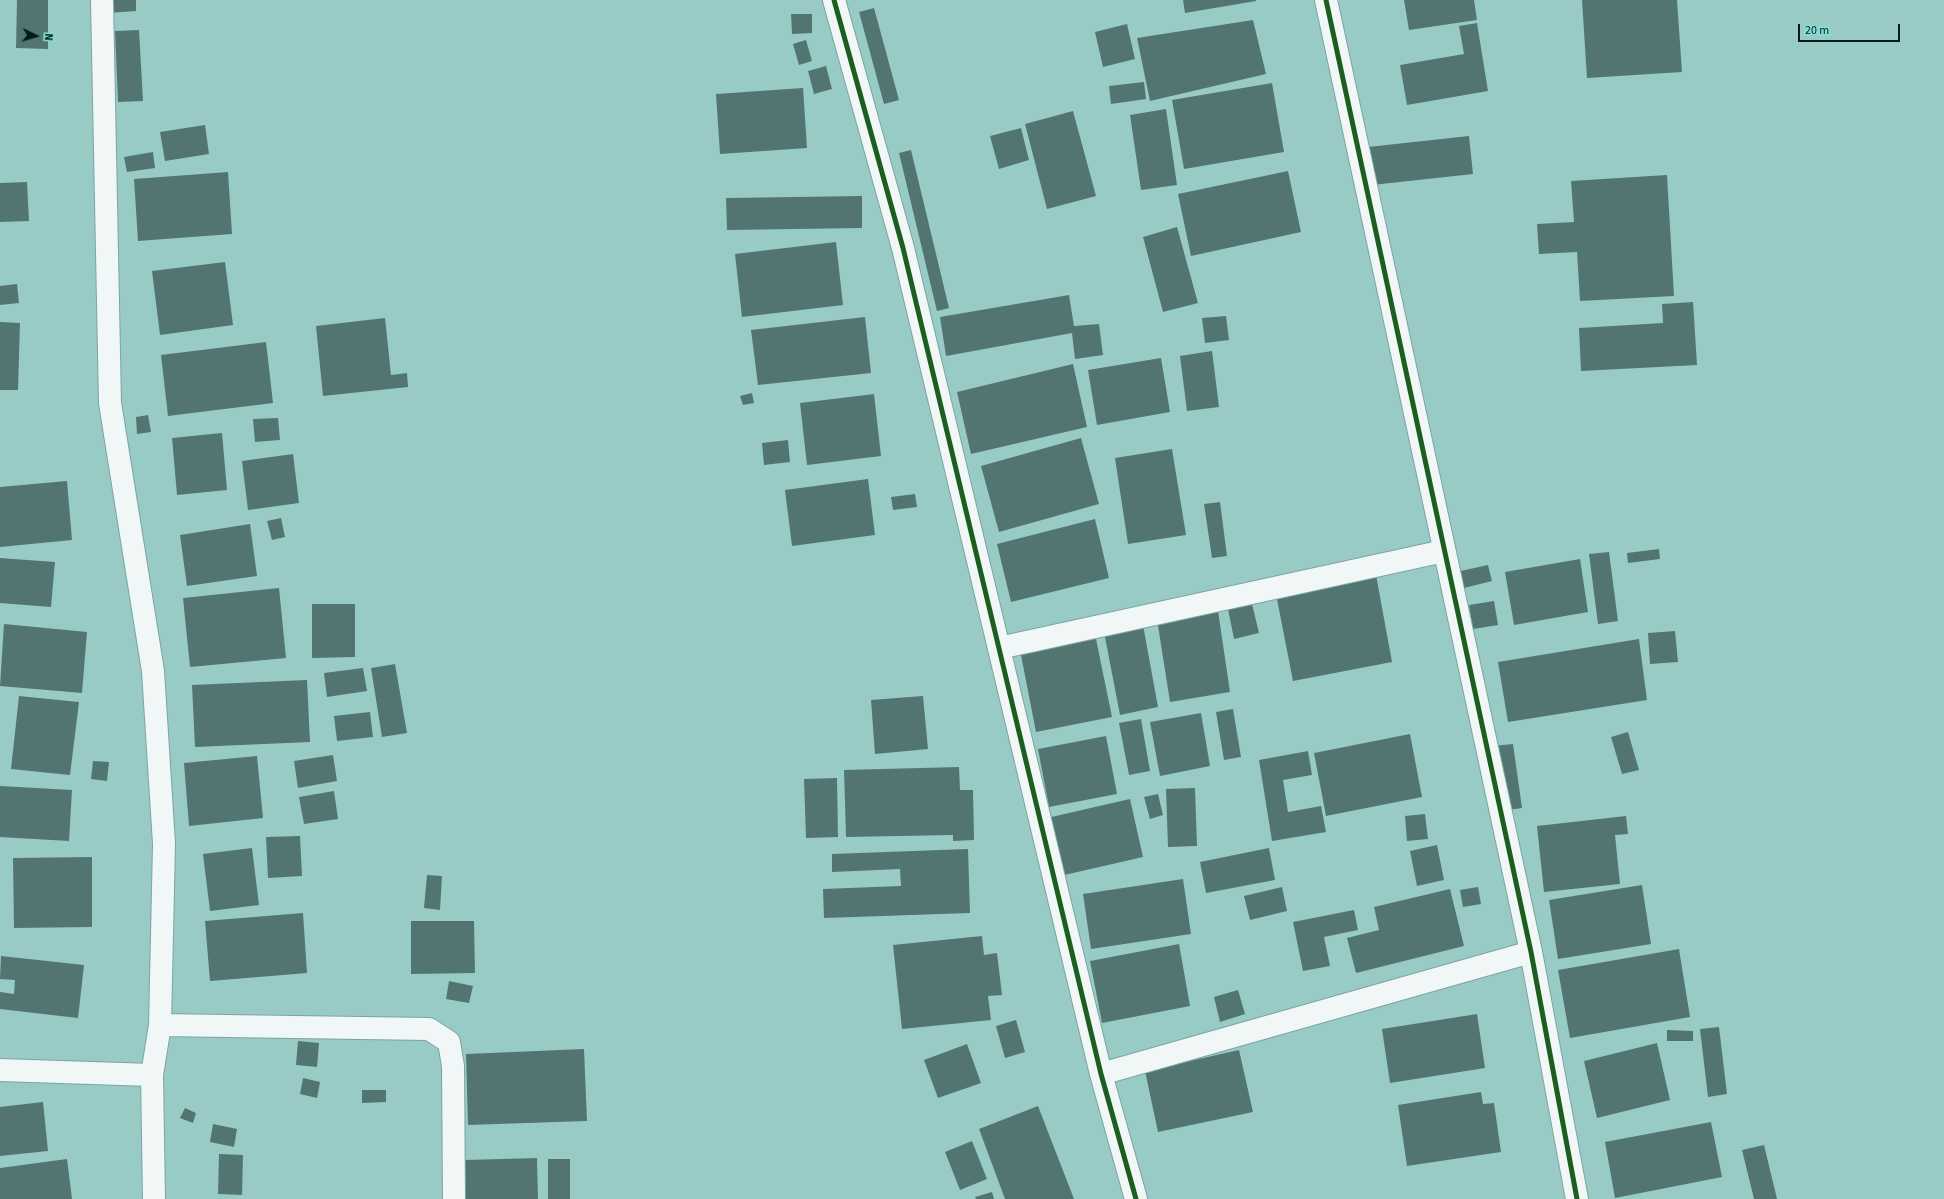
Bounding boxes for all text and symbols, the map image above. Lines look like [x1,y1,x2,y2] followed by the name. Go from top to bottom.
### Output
[16,16,56,56] north arrow
[1800,16,1902,42] scale bar
[1805,22,1829,39] text: 20 m
[41,33,56,41] text: N

